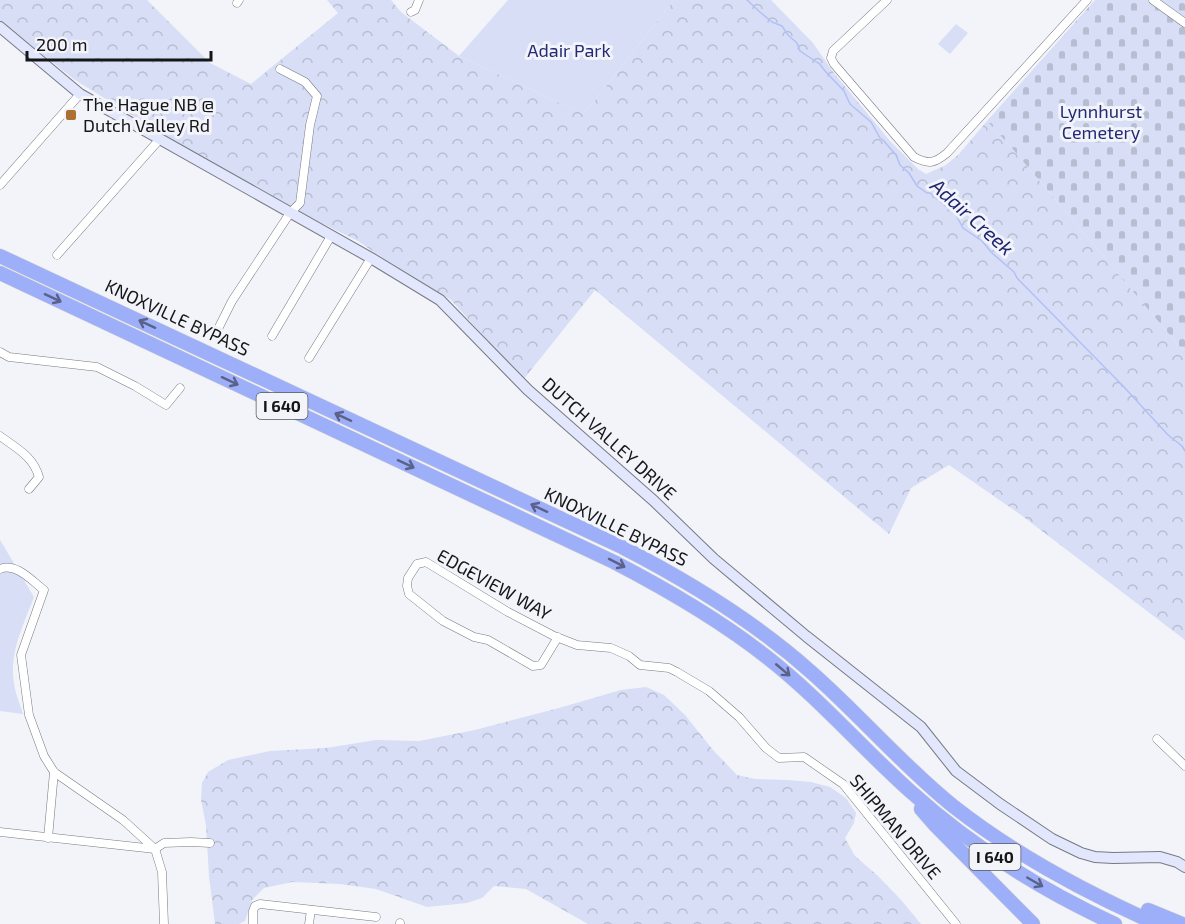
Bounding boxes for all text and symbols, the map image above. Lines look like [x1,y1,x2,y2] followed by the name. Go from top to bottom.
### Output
[27,24,212,62] scale bar
[36,33,88,55] text: 200 m
[527,39,611,61] park label: Adair Park
[83,93,214,136] place label: The Hague NB @ Dutch Valley Rd
[1060,100,1142,143] park label: Lynnhurst Cemetery
[64,108,78,122] marker: The Hague NB @ Dutch Valley Rd
[926,172,1019,260] water label: Adair Creek
[102,274,253,360] street label: KNOXVILLE BYPASS
[43,293,61,305] one-way arrow
[138,318,156,329] one-way arrow
[538,372,681,504] street label: DUTCH VALLEY DRIVE
[220,375,238,387] one-way arrow
[256,393,308,419] road number: I 640
[335,410,353,422] one-way arrow
[396,459,414,470] one-way arrow
[541,482,692,570] street label: KNOXVILLE BYPASS
[531,502,549,513] one-way arrow
[434,544,556,625] street label: EDGEVIEW WAY
[607,558,625,570] one-way arrow
[775,663,790,677] one-way arrow
[846,769,946,883] street label: SHIPMAN DRIVE
[970,844,1020,870] road number: I 640
[1026,876,1043,888] one-way arrow

